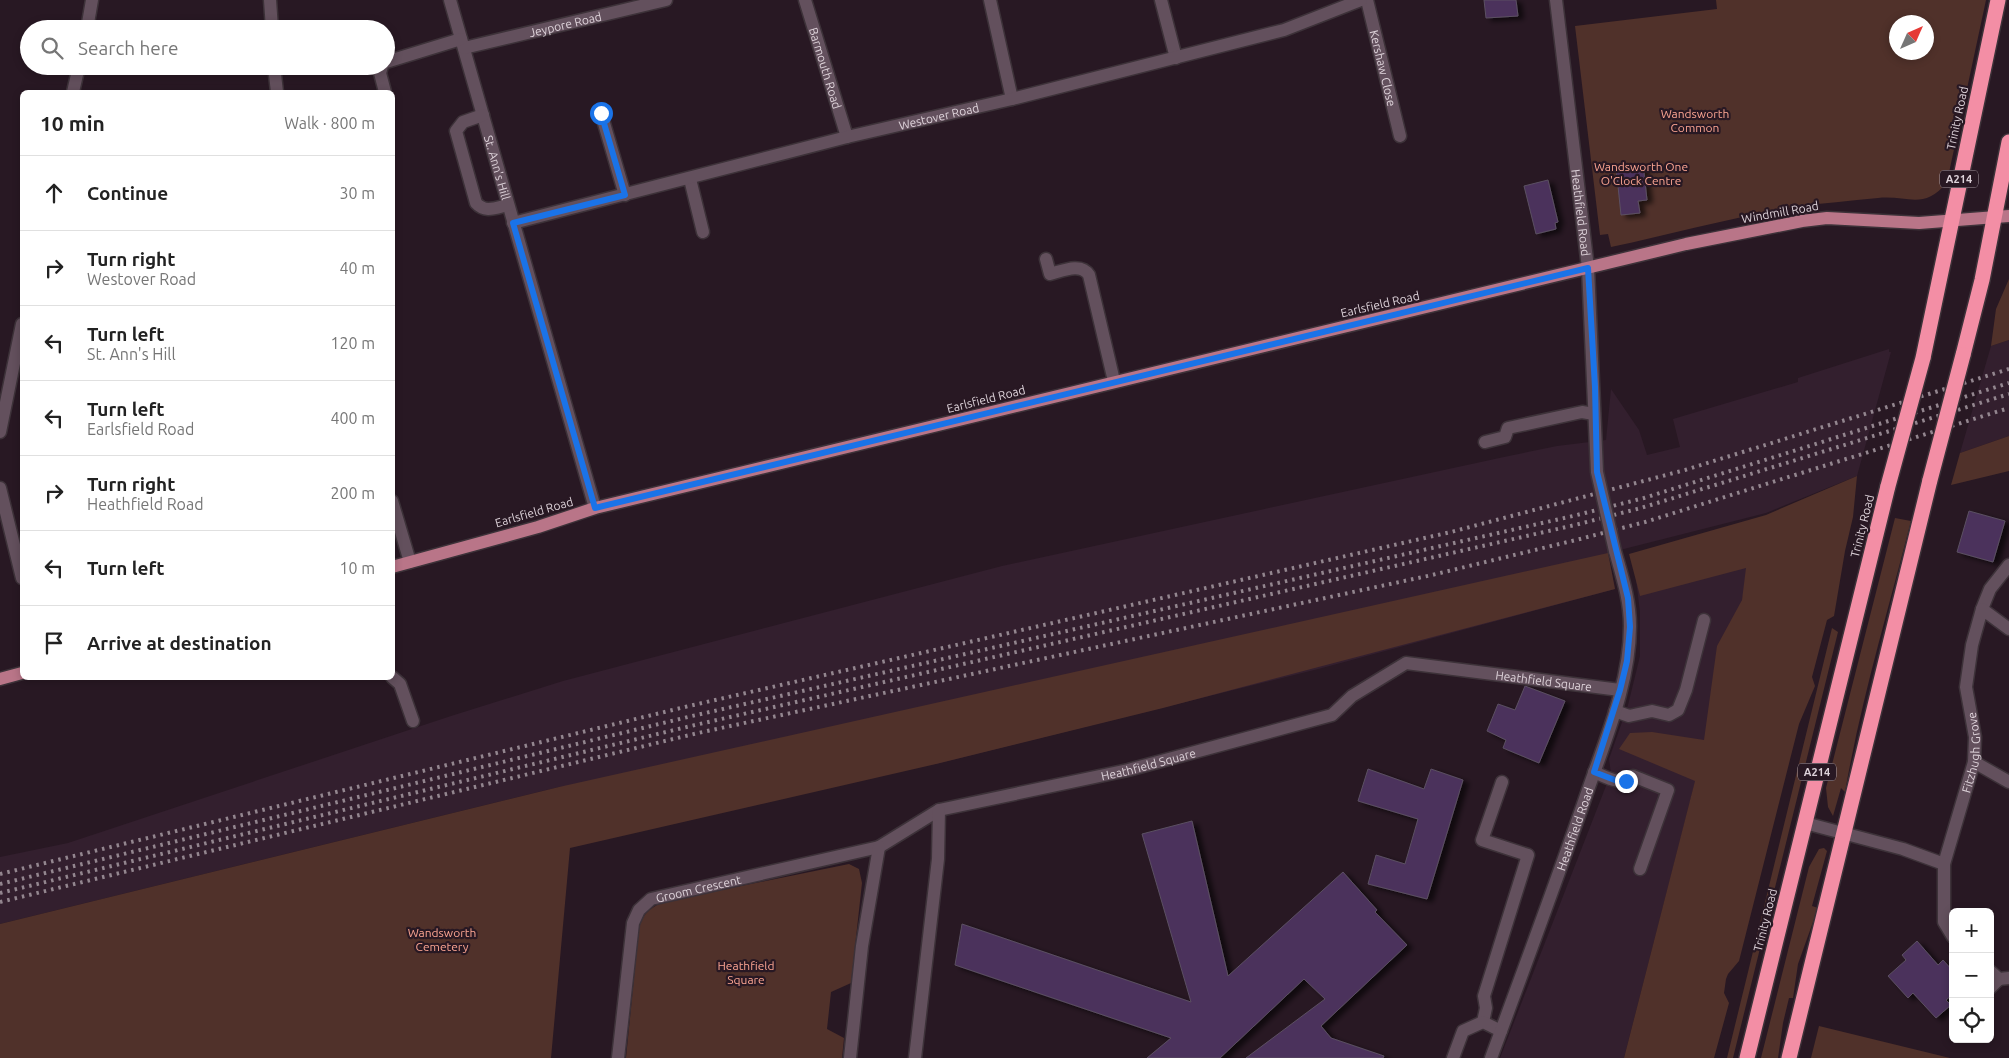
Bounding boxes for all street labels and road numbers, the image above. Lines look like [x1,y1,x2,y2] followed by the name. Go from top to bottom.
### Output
[528,9,603,39] street label: Jeypore Road
[807,26,844,110] street label: Barmouth Road
[1368,29,1399,107] street label: Kershaw Close
[1944,85,1970,151] street label: Trinity Road
[897,100,980,131] street label: Westover Road
[482,133,513,201] street label: St. Ann's Hill
[1570,168,1593,257] street label: Heathfield Road
[1940,170,1978,188] road number: A214
[1740,199,1820,225] street label: Windmill Road
[1339,289,1421,319] street label: Earlsfield Road
[945,383,1027,415] street label: Earlsfield Road
[1848,493,1876,559] street label: Trinity Road
[494,495,574,529] street label: Earlsfield Road
[1495,668,1593,693] street label: Heathfield Square
[1959,711,1982,794] street label: Fitzhugh Grove
[1100,746,1197,782] street label: Heathfield Square
[1798,764,1836,780] road number: A214
[1554,785,1595,872] street label: Heathfield Road
[654,872,743,904] street label: Groom Crescent
[1751,887,1779,953] street label: Trinity Road

